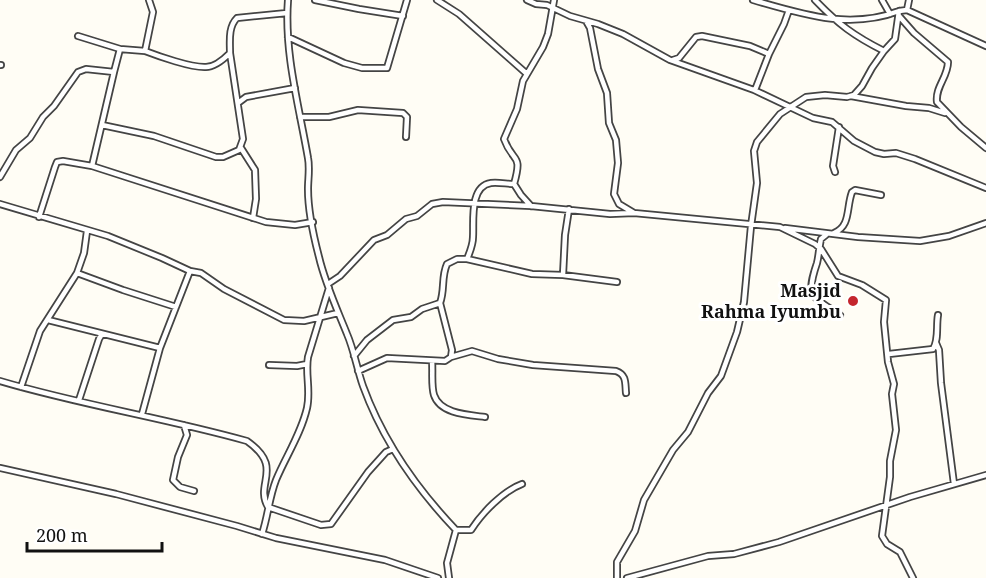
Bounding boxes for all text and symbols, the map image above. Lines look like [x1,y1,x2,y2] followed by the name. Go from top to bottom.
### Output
[701,278,841,323] place label: Masjid Rahma Iyumbu
[846,294,860,308] marker: Masjid Rahma Iyumbu
[27,515,162,553] scale bar
[36,523,88,547] text: 200 m

